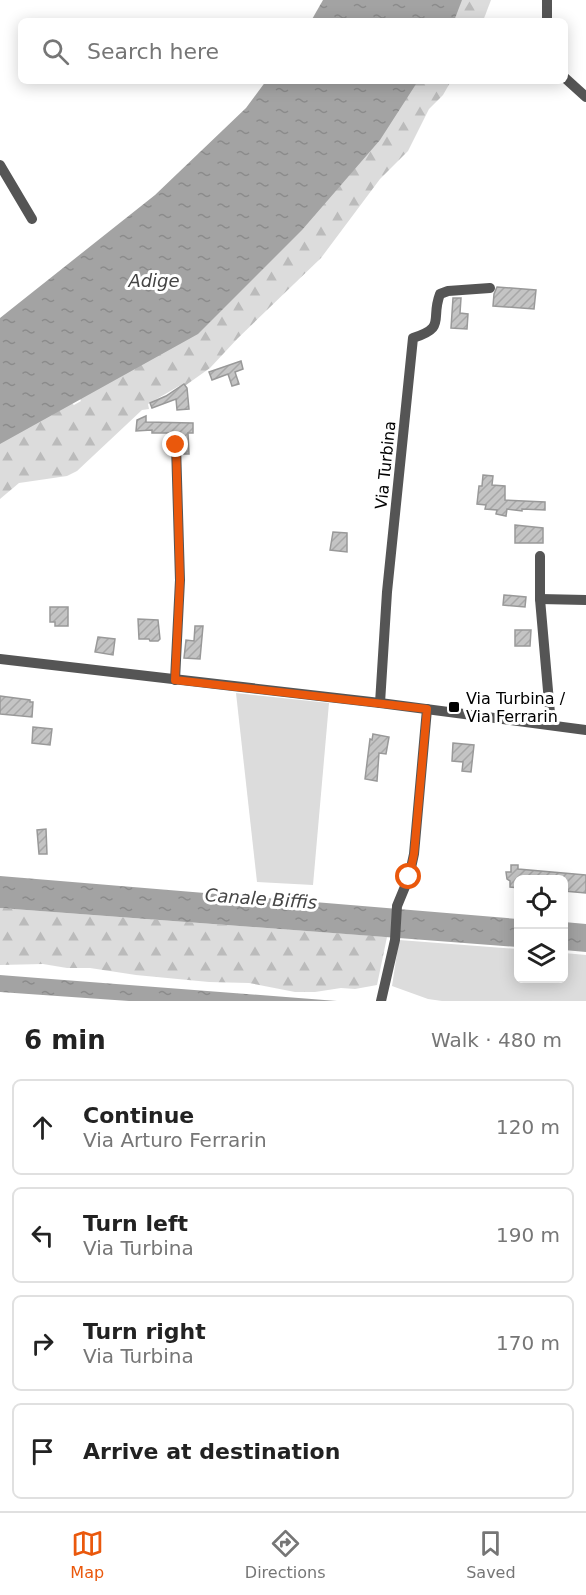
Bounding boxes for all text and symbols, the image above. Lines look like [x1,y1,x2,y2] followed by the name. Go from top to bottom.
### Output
[18,18,568,84] search box
[39,35,72,68] icon: search
[87,39,219,64] text: Search here
[127,270,180,291] water label: Adige
[371,420,400,510] street label: Via Turbina
[162,431,188,457] route end
[466,689,566,726] place label: Via Turbina / Via Ferrarin
[447,700,461,714] marker: Via Turbina / Via Ferrarin
[395,863,421,889] route start
[514,875,568,983] map controls
[514,875,568,929] button: locate
[204,884,318,913] water label: Canale Biffis
[514,929,568,983] button: layers
[24,1025,106,1055] text: 6 min
[431,1028,562,1052] text: Walk · 480 m
[83,1103,194,1128] text: Continue
[26,1111,59,1144] icon: ahead
[496,1115,560,1139] text: 120 m
[83,1128,267,1152] text: Via Arturo Ferrarin
[83,1211,188,1236] text: Turn left
[26,1219,59,1252] icon: left
[496,1223,560,1247] text: 190 m
[83,1236,194,1260] text: Via Turbina
[83,1319,206,1344] text: Turn right
[26,1327,59,1360] icon: right
[496,1331,560,1355] text: 170 m
[83,1344,194,1368] text: Via Turbina
[26,1435,59,1468] icon: arrive
[83,1439,340,1464] text: Arrive at destination
[70,1527,104,1582] tab: Map
[245,1527,325,1582] tab: Directions
[466,1527,516,1582] tab: Saved

